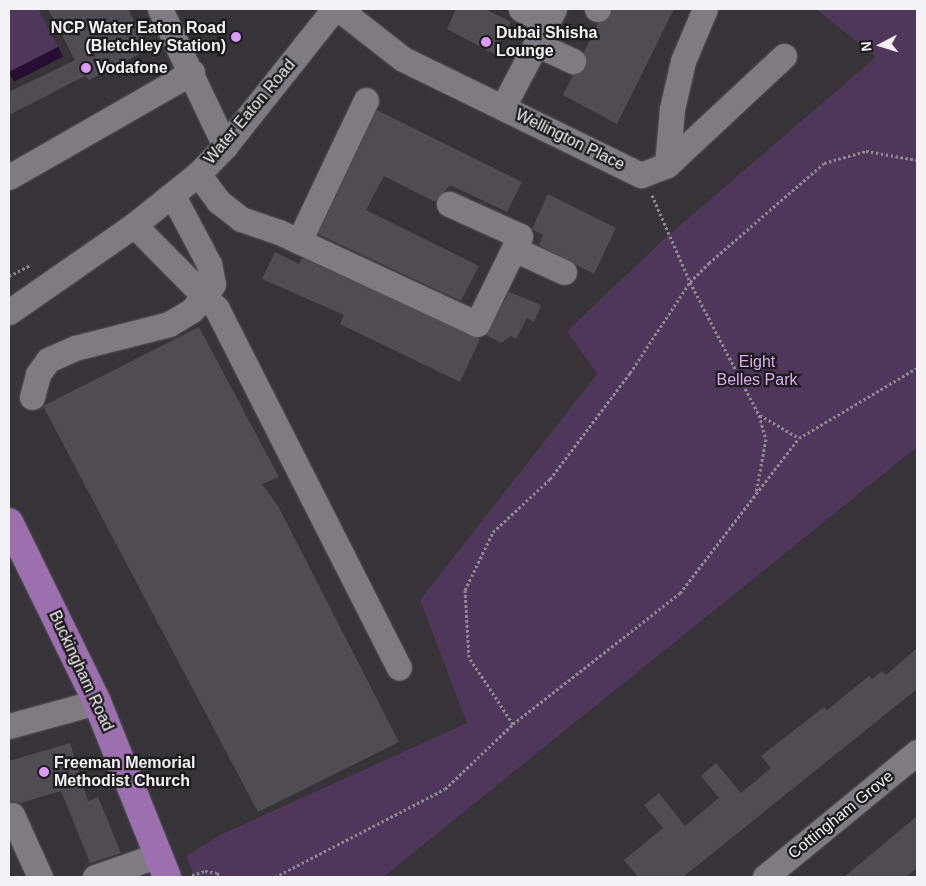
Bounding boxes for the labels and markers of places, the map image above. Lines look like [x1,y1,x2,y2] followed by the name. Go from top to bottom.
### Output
[51,18,226,56] place label: NCP Water Eaton Road (Bletchley Station)
[496,23,597,61] place label: Dubai Shisha Lounge
[230,31,242,43] marker: NCP Water Eaton Road (Bletchley Station)
[480,36,492,48] marker: Dubai Shisha Lounge
[96,58,168,78] place label: Vodafone
[80,62,92,74] marker: Vodafone
[54,753,195,791] place label: Freeman Memorial Methodist Church
[38,766,50,778] marker: Freeman Memorial Methodist Church

